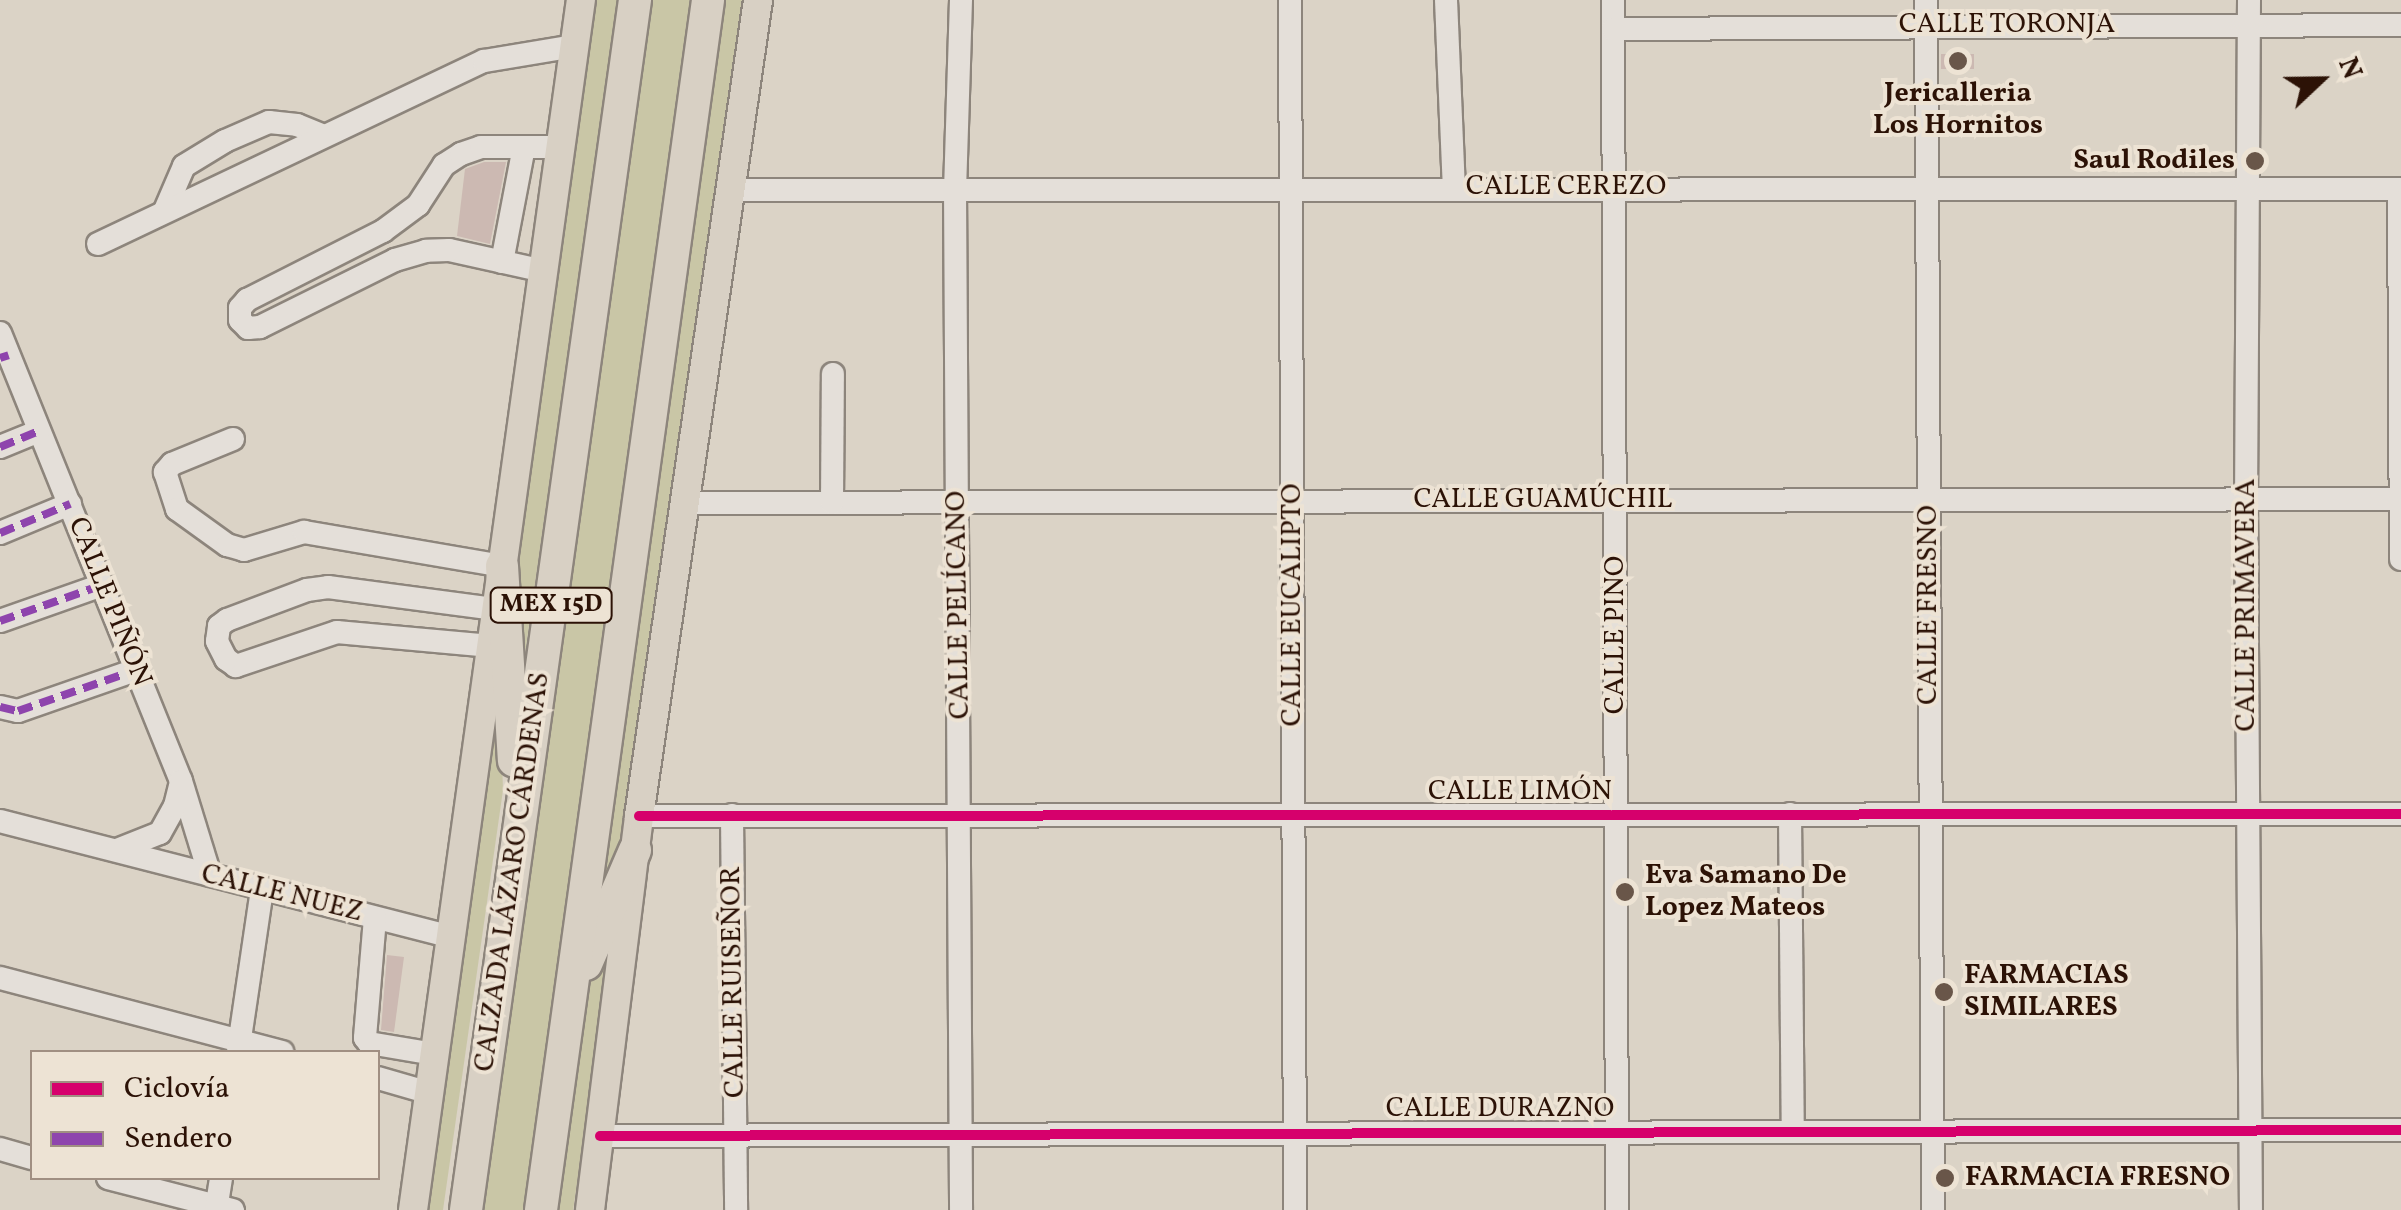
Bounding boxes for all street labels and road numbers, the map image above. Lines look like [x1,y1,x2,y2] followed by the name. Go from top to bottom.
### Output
[1898,8,2116,42] street label: CALLE TORONJA
[1466,170,1666,204] street label: CALLE CEREZO
[2230,478,2264,732] street label: CALLE PRIMAVERA
[1413,483,1673,517] street label: CALLE GUAMÚCHIL
[1276,484,1310,726] street label: CALLE EUCALIPTO
[940,490,978,720] street label: CALLE PELÍCANO
[1912,505,1946,705] street label: CALLE FRESNO
[60,513,158,691] street label: CALLE PIÑÓN
[1599,556,1633,714] street label: CALLE PINO
[488,585,614,625] road number: MEX 15D
[468,670,558,1074] street label: CALZADA LÁZARO CÁRDENAS
[1428,775,1612,809] street label: CALLE LIMÓN
[198,858,366,930] street label: CALLE NUEZ
[715,866,753,1098] street label: CALLE RUISEÑOR
[1386,1092,1614,1126] street label: CALLE DURAZNO

